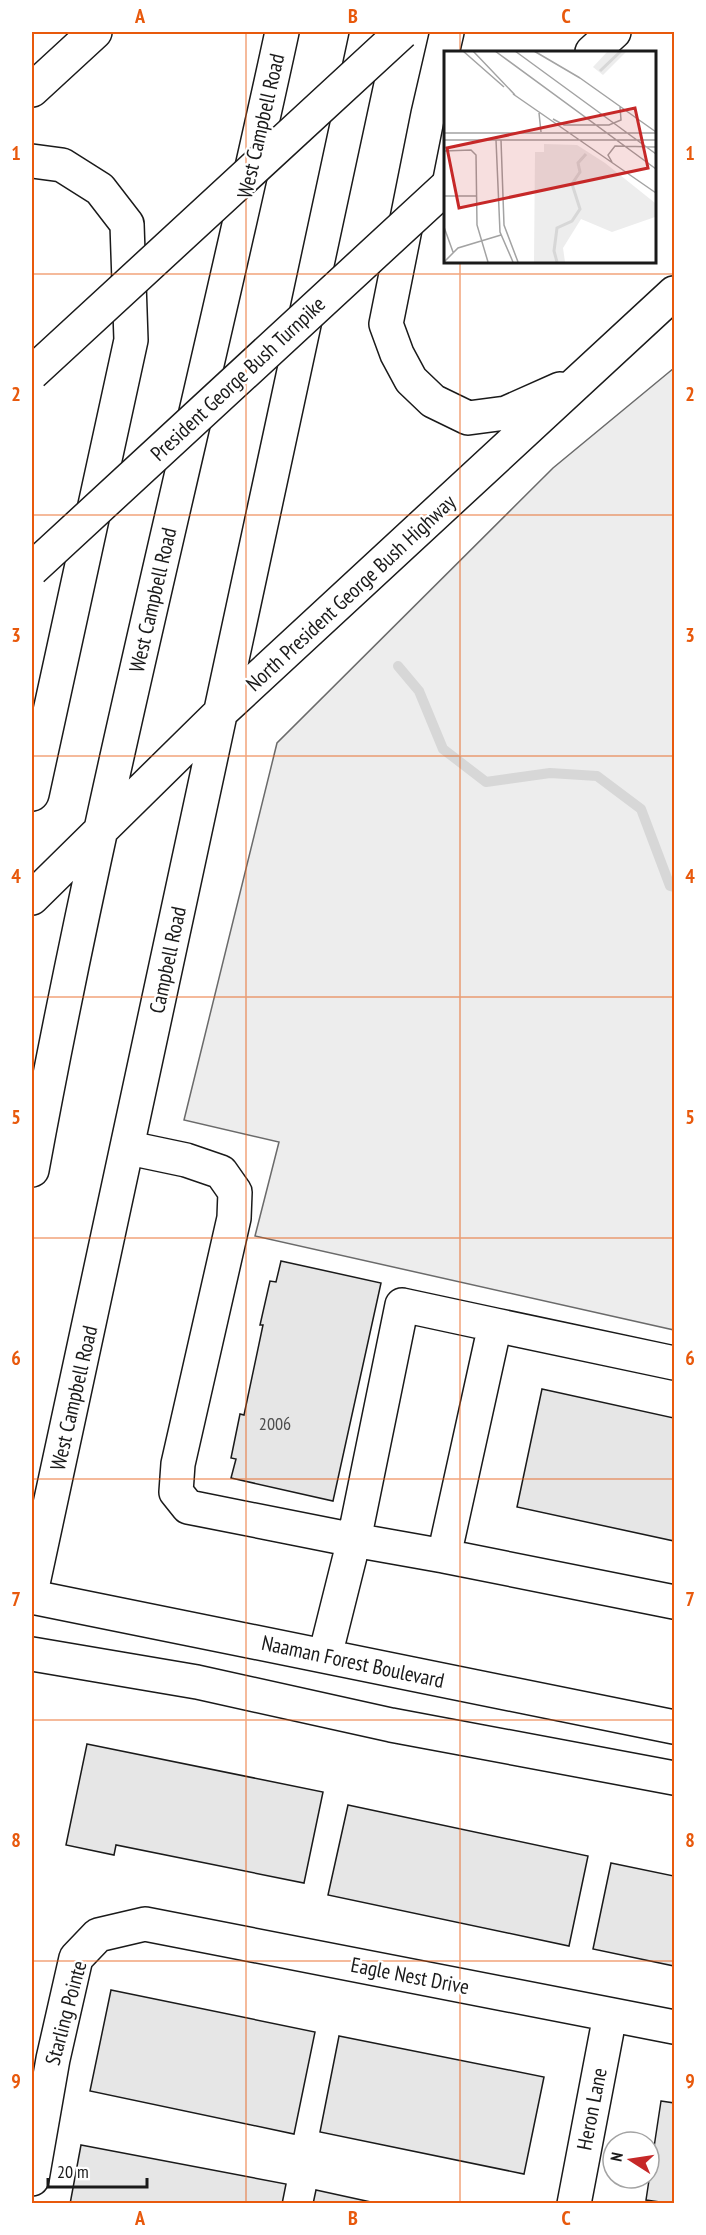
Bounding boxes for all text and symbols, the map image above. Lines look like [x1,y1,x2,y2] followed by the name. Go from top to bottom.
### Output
[134,3,146,29] text: A
[348,3,358,29] text: B
[561,3,571,29] text: C
[231,51,290,201] street label: West Campbell Road
[444,51,655,262] inset map
[11,140,21,166] text: 1
[685,140,695,166] text: 1
[145,291,331,467] street label: President George Bush Turnpike
[11,381,21,407] text: 2
[685,381,695,407] text: 2
[240,488,461,697] street label: North President George Bush Highway
[123,525,182,675] street label: West Campbell Road
[11,622,21,648] text: 3
[685,622,695,648] text: 3
[11,863,21,889] text: 4
[685,863,695,889] text: 4
[143,904,192,1016] street label: Campbell Road
[11,1104,21,1130] text: 5
[685,1104,695,1130] text: 5
[44,1323,103,1473] street label: West Campbell Road
[11,1345,21,1371] text: 6
[685,1345,695,1371] text: 6
[259,1412,291,1435] house number: 2006
[11,1586,21,1612] text: 7
[685,1586,695,1612] text: 7
[259,1629,447,1694] street label: Naaman Forest Boulevard
[11,1827,21,1853] text: 8
[685,1827,695,1853] text: 8
[349,1951,472,2000] street label: Eagle Nest Drive
[39,1958,92,2068] street label: Starling Pointe
[570,2066,613,2152] street label: Heron Lane
[11,2068,21,2094] text: 9
[685,2068,695,2094] text: 9
[601,2130,661,2190] north arrow
[48,2151,147,2189] scale bar
[606,2151,627,2163] text: N
[57,2160,89,2183] text: 20 m
[134,2205,146,2231] text: A
[348,2205,358,2231] text: B
[561,2205,571,2231] text: C

